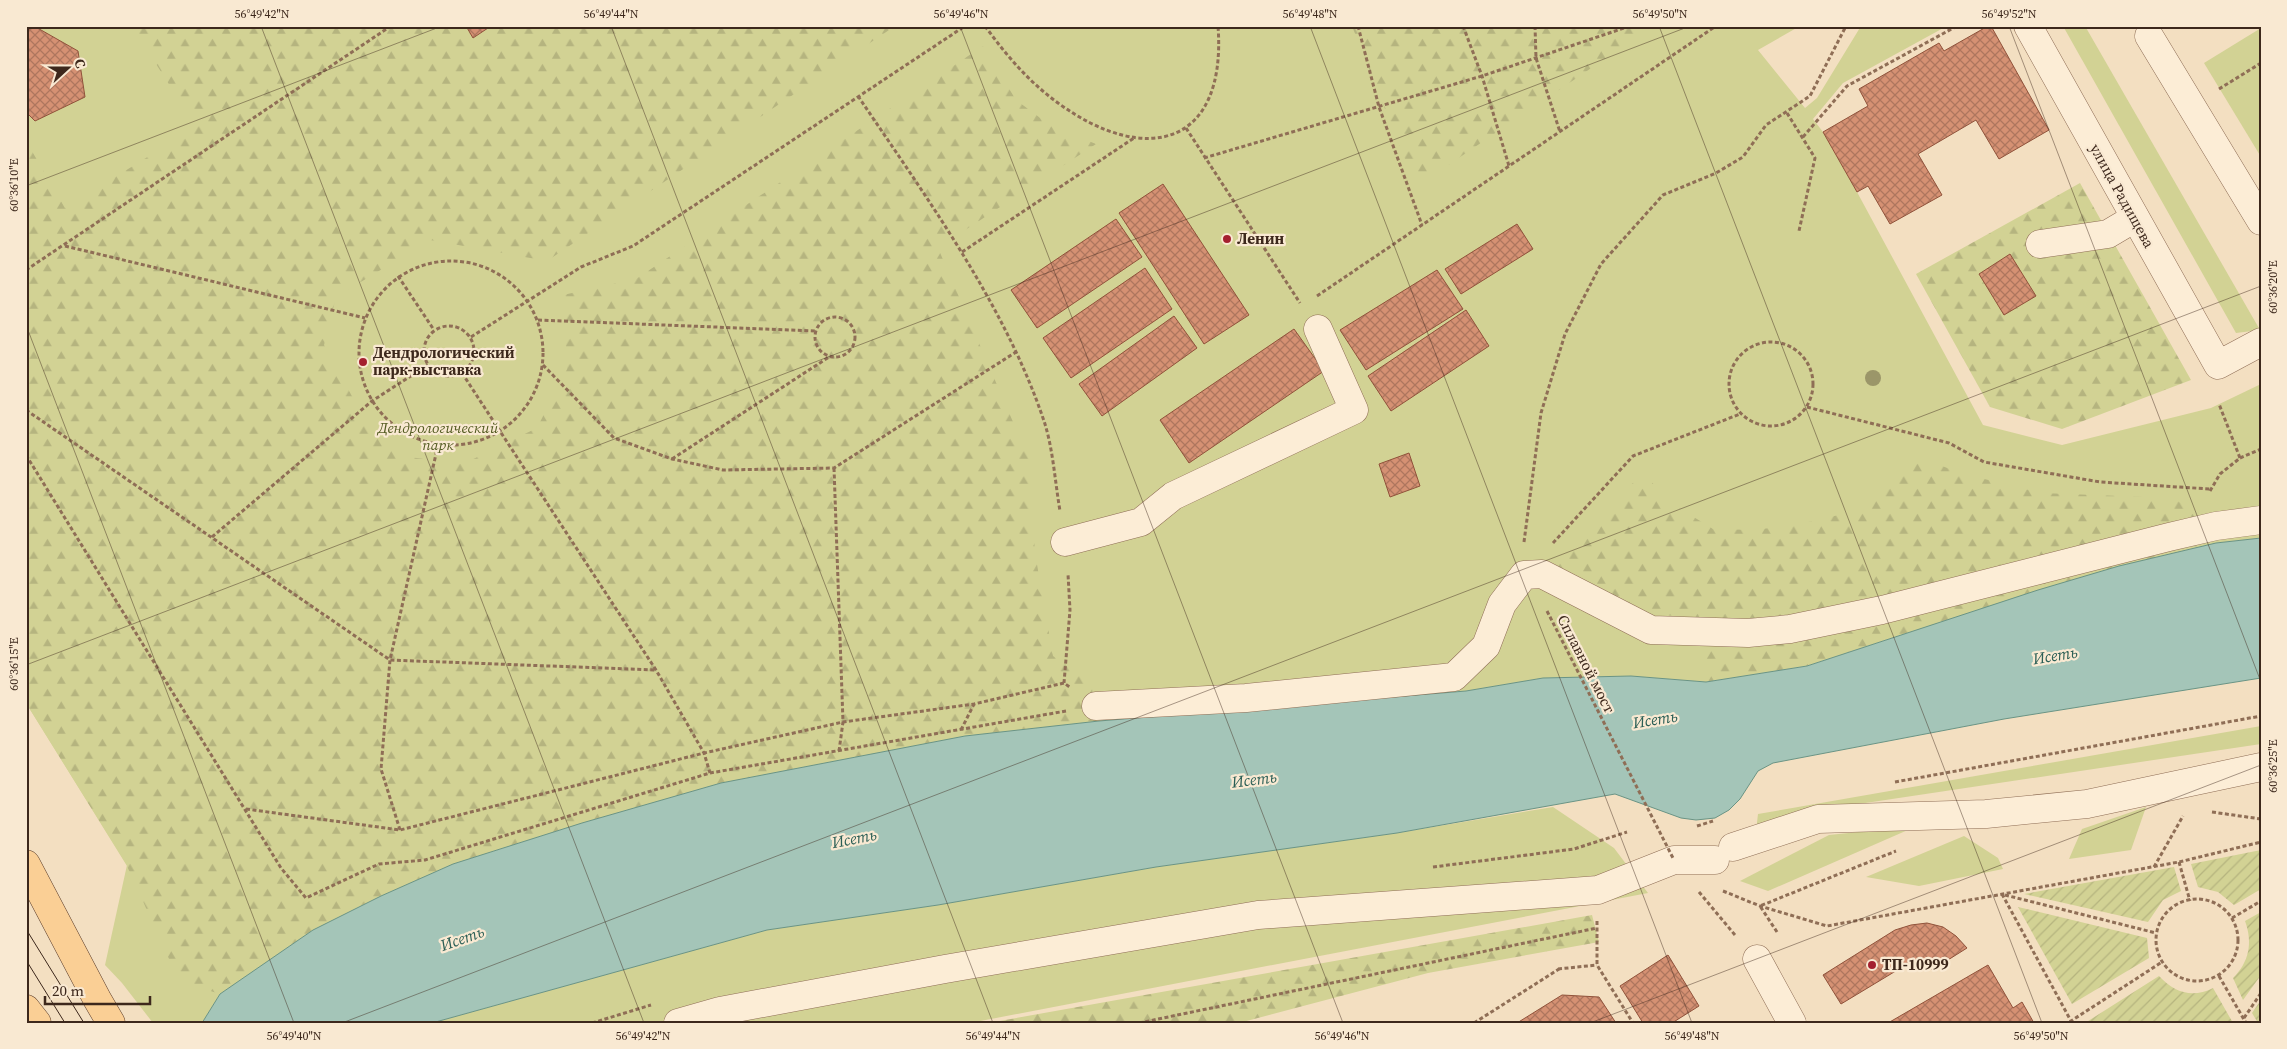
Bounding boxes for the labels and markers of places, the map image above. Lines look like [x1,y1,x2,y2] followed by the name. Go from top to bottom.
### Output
[1237,228,1285,249] place label: Ленин
[1221,233,1233,245] marker: Ленин
[373,342,515,380] place label: Дендрологический парк-выставка
[357,356,369,368] marker: Дендрологический парк-выставка
[1882,954,1949,975] place label: ТП-10999
[1866,959,1878,971] marker: ТП-10999

